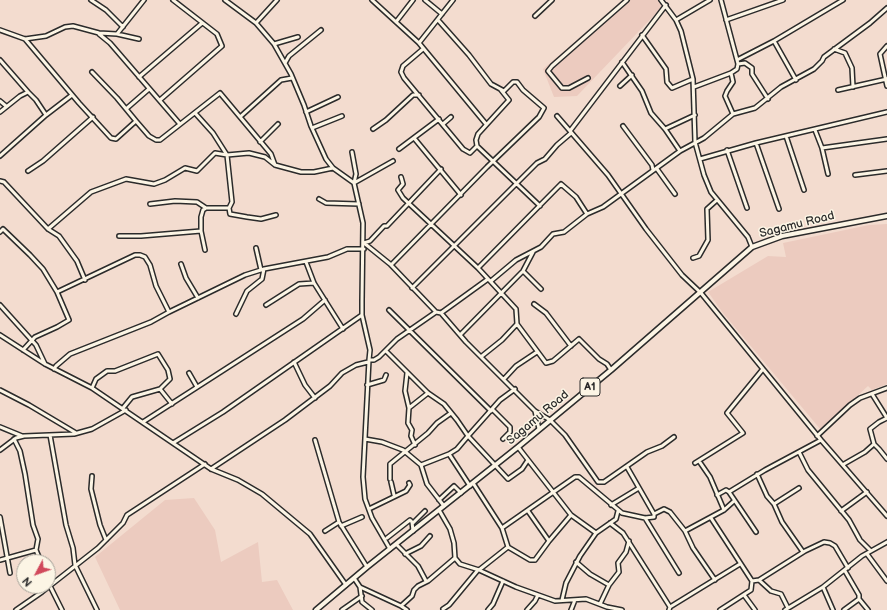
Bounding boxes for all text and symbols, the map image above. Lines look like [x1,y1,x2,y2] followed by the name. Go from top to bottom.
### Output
[758,209,836,241] street label: Sagamu Road
[580,378,600,396] road number: A1
[504,388,572,448] street label: Sagamu Road
[16,554,56,594] north arrow
[20,574,35,589] text: N

